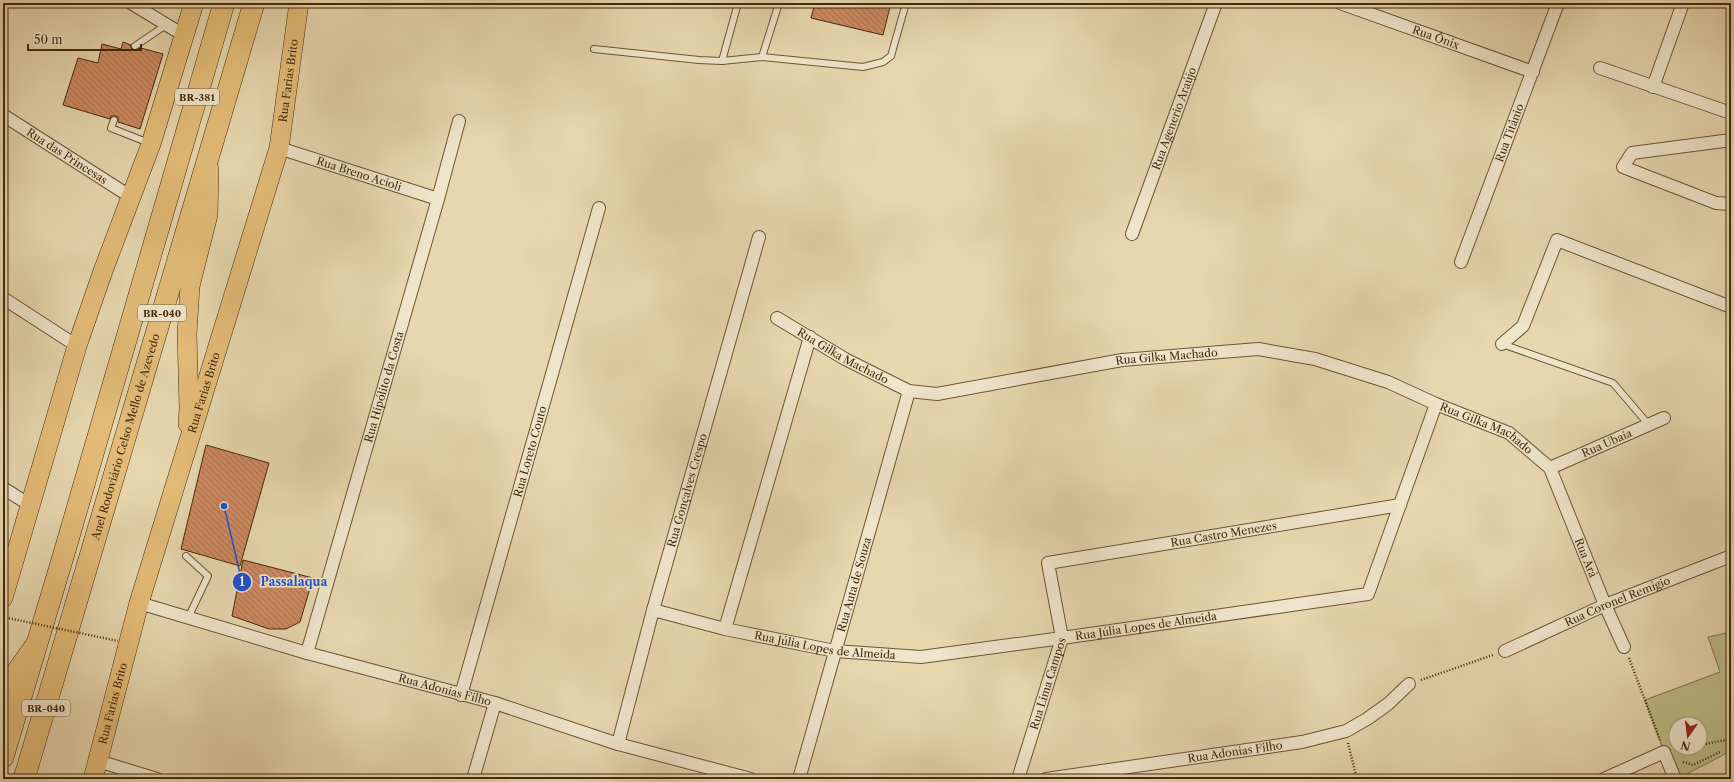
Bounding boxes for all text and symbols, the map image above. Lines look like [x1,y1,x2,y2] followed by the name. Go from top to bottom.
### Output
[1410,22,1462,52] street label: Rua Ônix
[28,26,141,52] scale bar
[34,32,63,47] text: 50 m
[276,38,301,123] street label: Rua Farias Brito
[1149,65,1199,172] street label: Rua Agenerio Araújo
[175,89,219,105] road number: BR-381
[1492,101,1527,164] street label: Rua Titânio
[24,125,110,187] street label: Rua das Princesas
[315,153,404,194] street label: Rua Breno Acioli
[138,305,186,321] road number: BR-040
[795,325,891,387] street label: Rua Gilka Machado
[361,330,407,444] street label: Rua Hipólito da Costa
[88,332,163,542] street label: Anel Rodoviário Celso Mello de Azevedo
[1114,345,1219,368] street label: Rua Gilka Machado
[185,350,223,435] street label: Rua Farias Brito
[1438,399,1536,457] street label: Rua Gilka Machado
[510,404,550,499] street label: Rua Loreto Couto
[1579,426,1634,460] street label: Rua Ubaia
[664,431,710,549] street label: Rua Gonçalves Crespo
[1170,518,1278,550] street label: Rua Castro Menezes
[834,536,874,634] street label: Rua Auta de Souza
[1572,536,1600,580] street label: Rua Ará
[232,570,335,594] callout: Passalaqua
[1563,573,1672,630] street label: Rua Coronel Remígio
[239,574,245,589] text: 1
[261,574,329,589] text: Passalaqua
[1074,609,1218,643] street label: Rua Júlia Lopes de Almeida
[753,628,896,662] street label: Rua Júlia Lopes de Almeida
[1027,636,1069,731] street label: Rua Lima Campos
[95,661,130,746] street label: Rua Farias Brito
[397,671,493,709] street label: Rua Adonias Filho
[22,700,70,716] road number: BR-040
[1668,716,1708,756] north arrow
[1187,738,1284,765] street label: Rua Adonias Filho
[1679,738,1692,754] text: N

